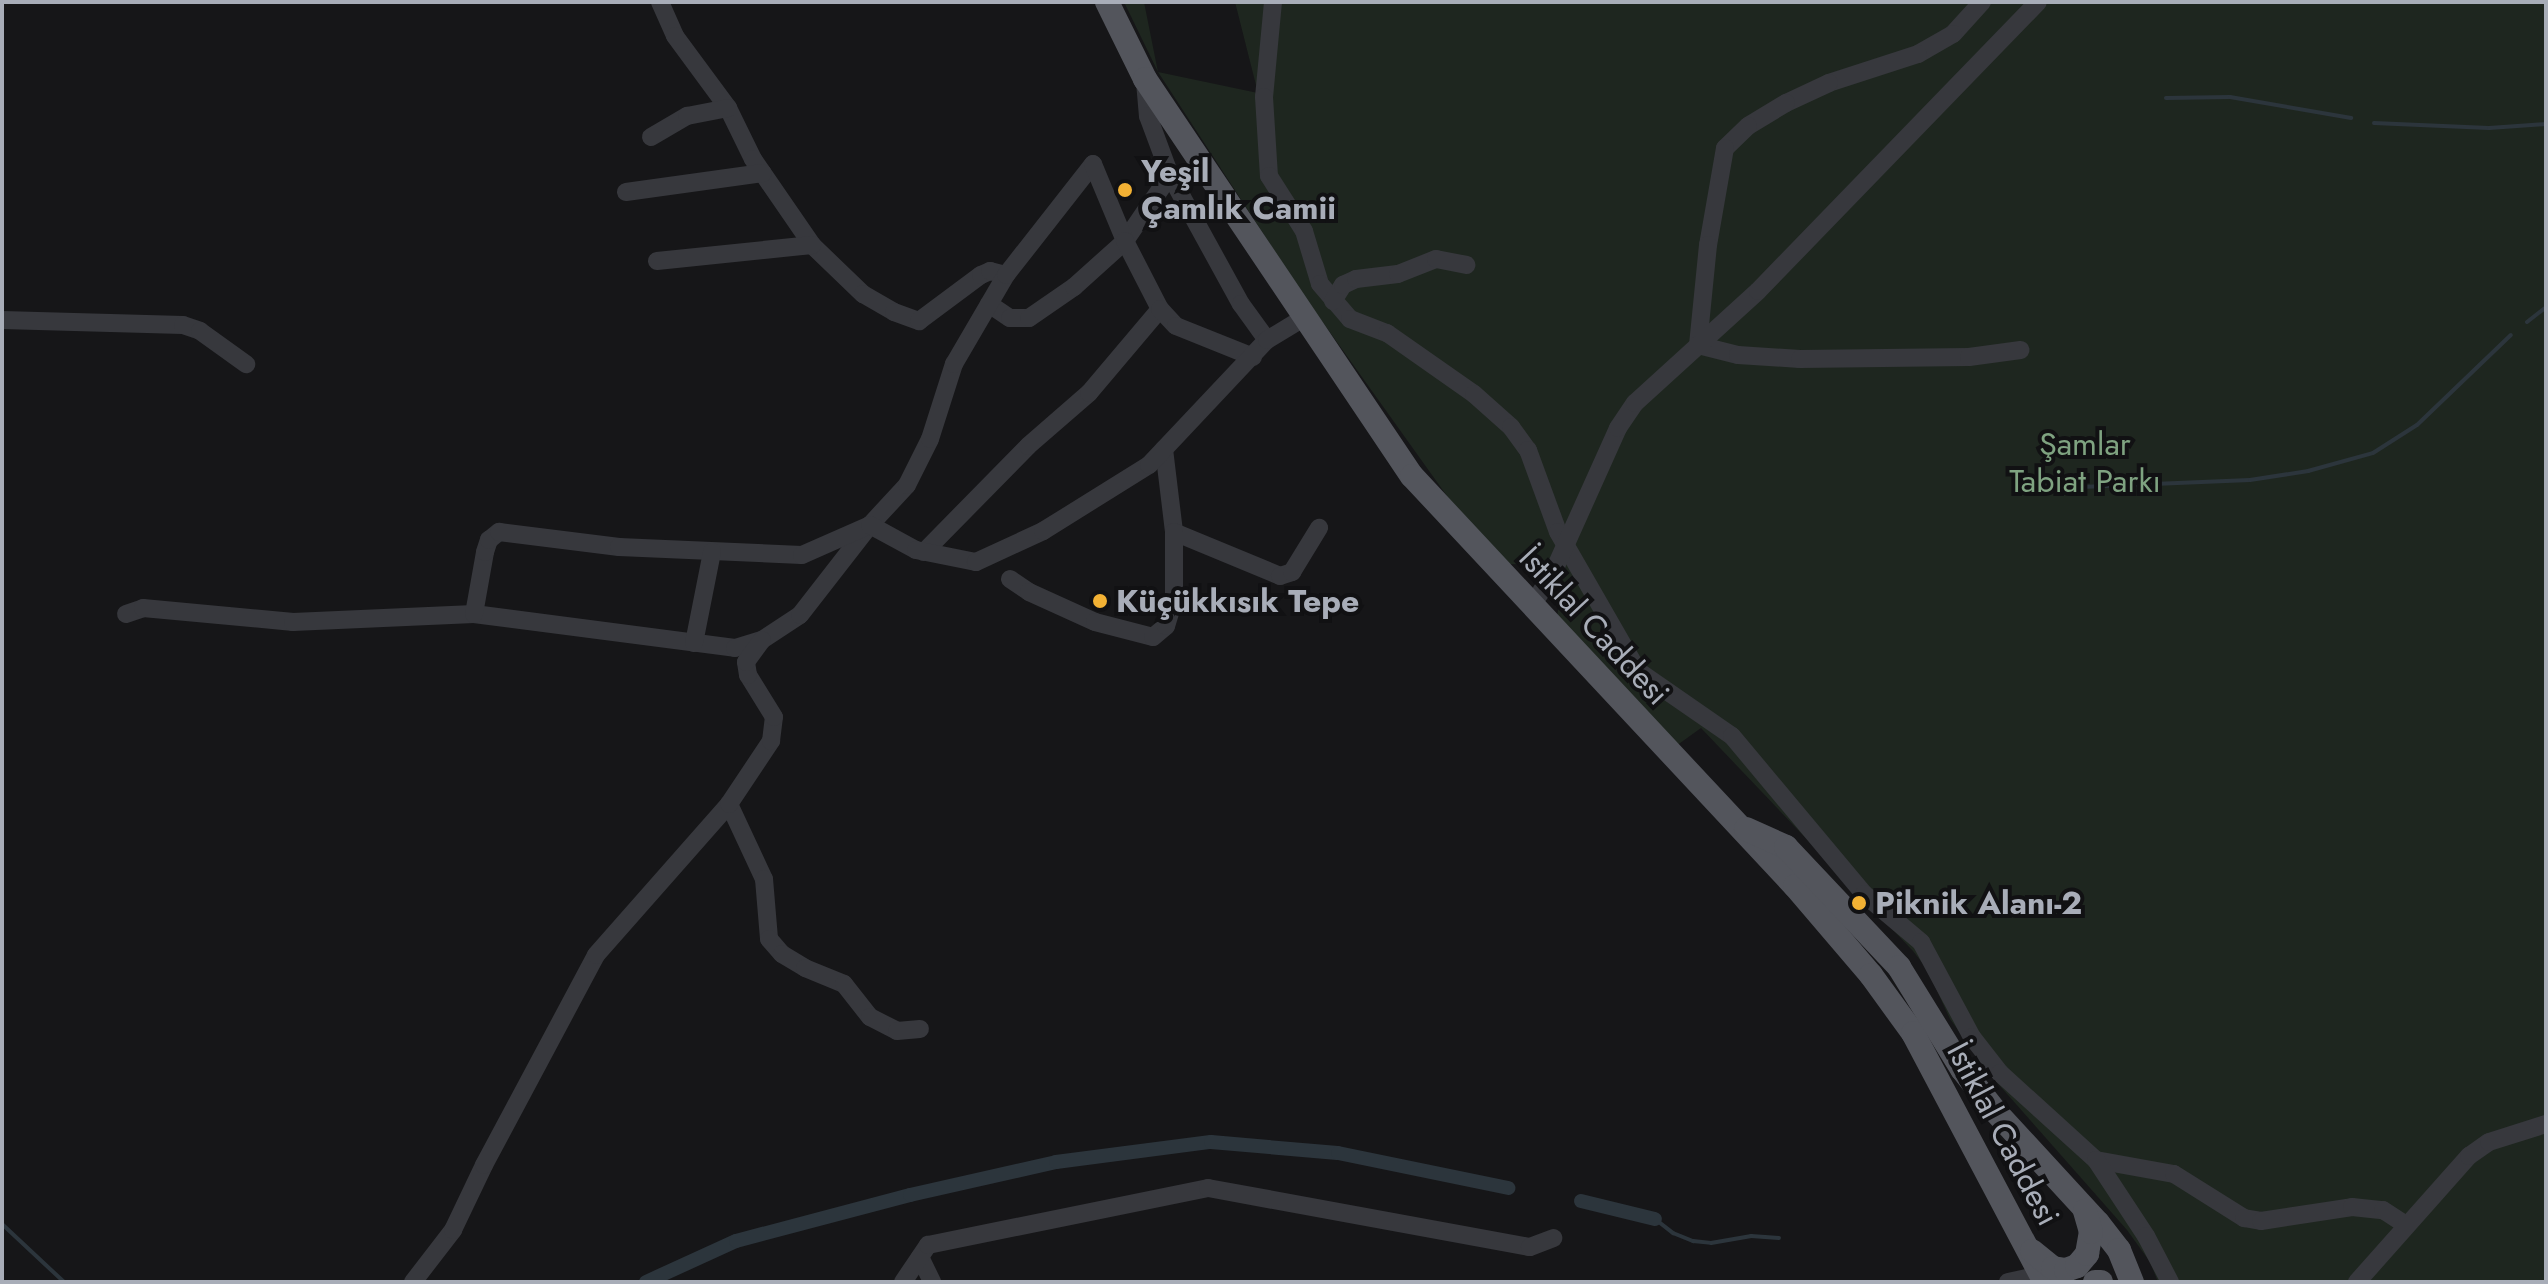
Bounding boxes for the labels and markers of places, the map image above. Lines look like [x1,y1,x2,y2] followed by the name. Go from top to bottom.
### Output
[1141,153,1336,228] place label: Yeşil Çamlık Camii
[1116,181,1134,199] marker: Yeşil Çamlık Camii
[1116,582,1359,620] place label: Küçükkısık Tepe
[1091,592,1109,610] marker: Küçükkısık Tepe
[1875,884,2082,922] place label: Piknik Alanı-2
[1850,894,1868,912] marker: Piknik Alanı-2

